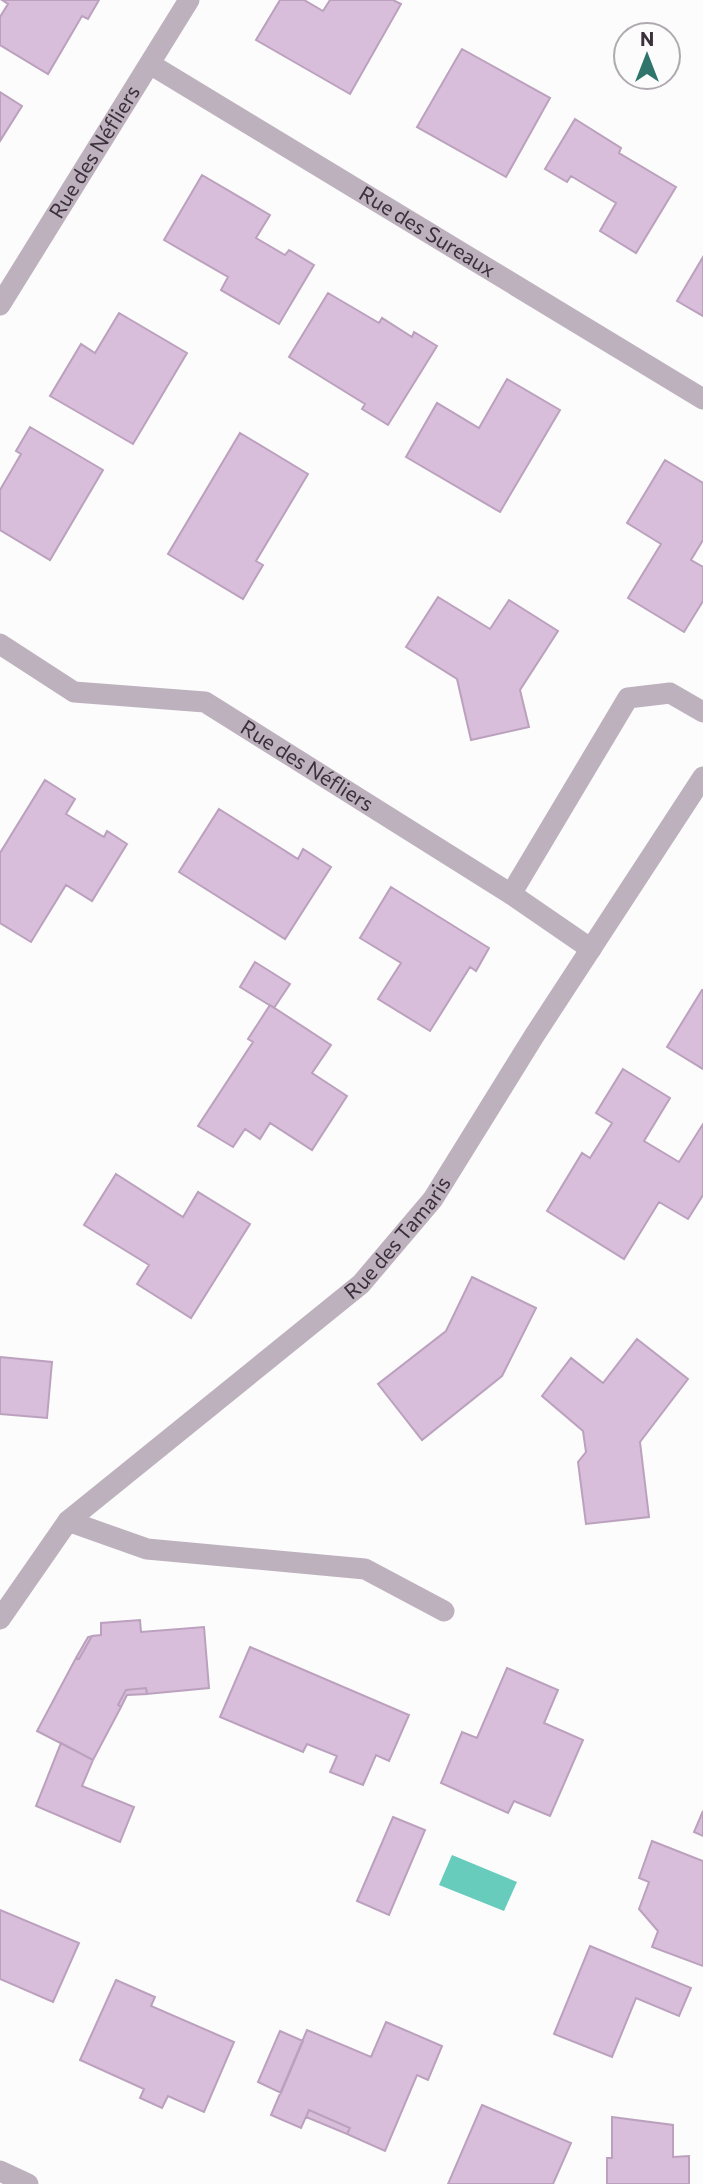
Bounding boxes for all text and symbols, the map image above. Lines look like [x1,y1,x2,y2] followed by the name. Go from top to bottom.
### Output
[612,21,682,91] north arrow
[640,27,654,50] text: N
[43,80,144,222] street label: Rue des Néfliers
[355,180,501,281] street label: Rue des Sureaux
[237,714,379,816] street label: Rue des Néfliers
[339,1171,455,1304] street label: Rue des Tamaris

